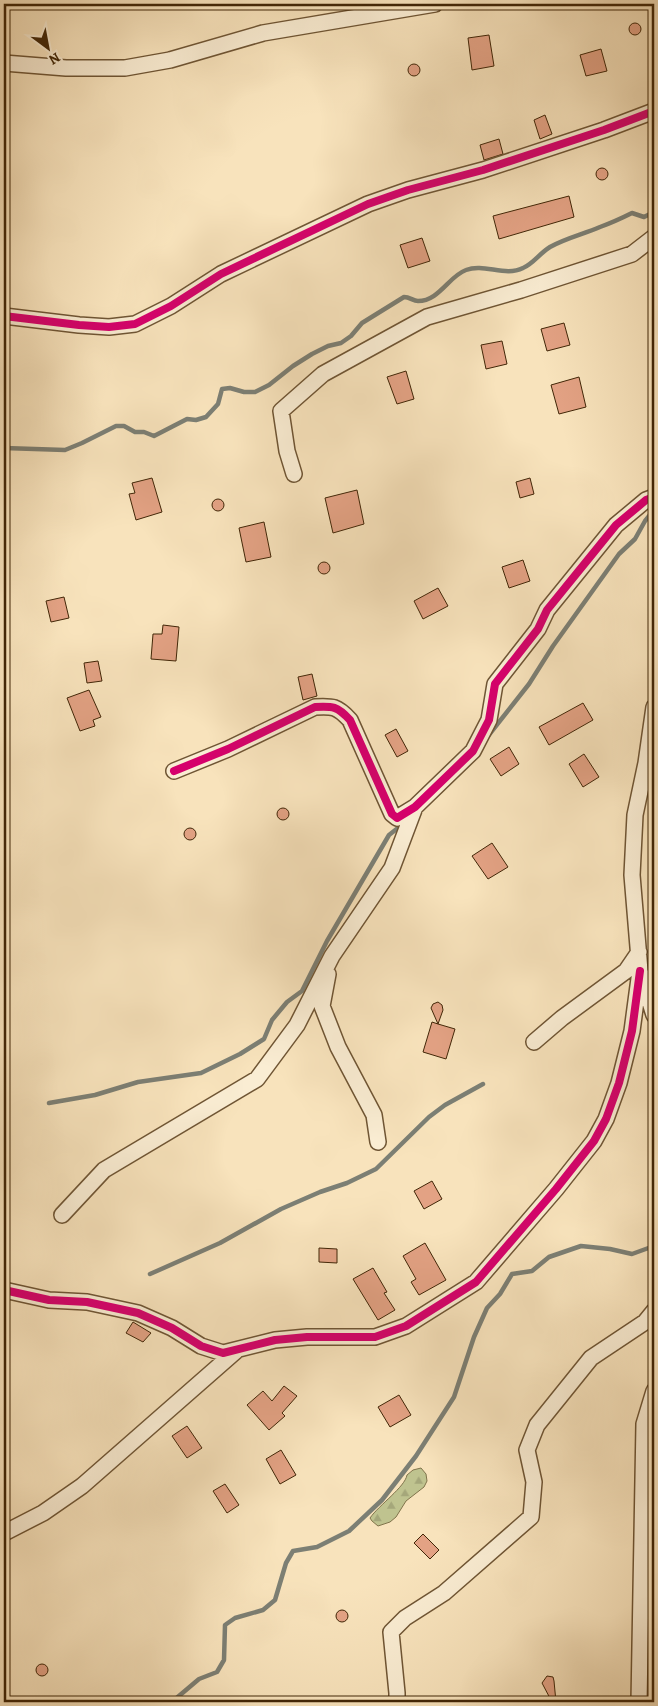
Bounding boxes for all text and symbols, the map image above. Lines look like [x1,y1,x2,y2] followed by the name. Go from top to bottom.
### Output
[22,22,72,72] north arrow
[45,48,64,69] text: N

